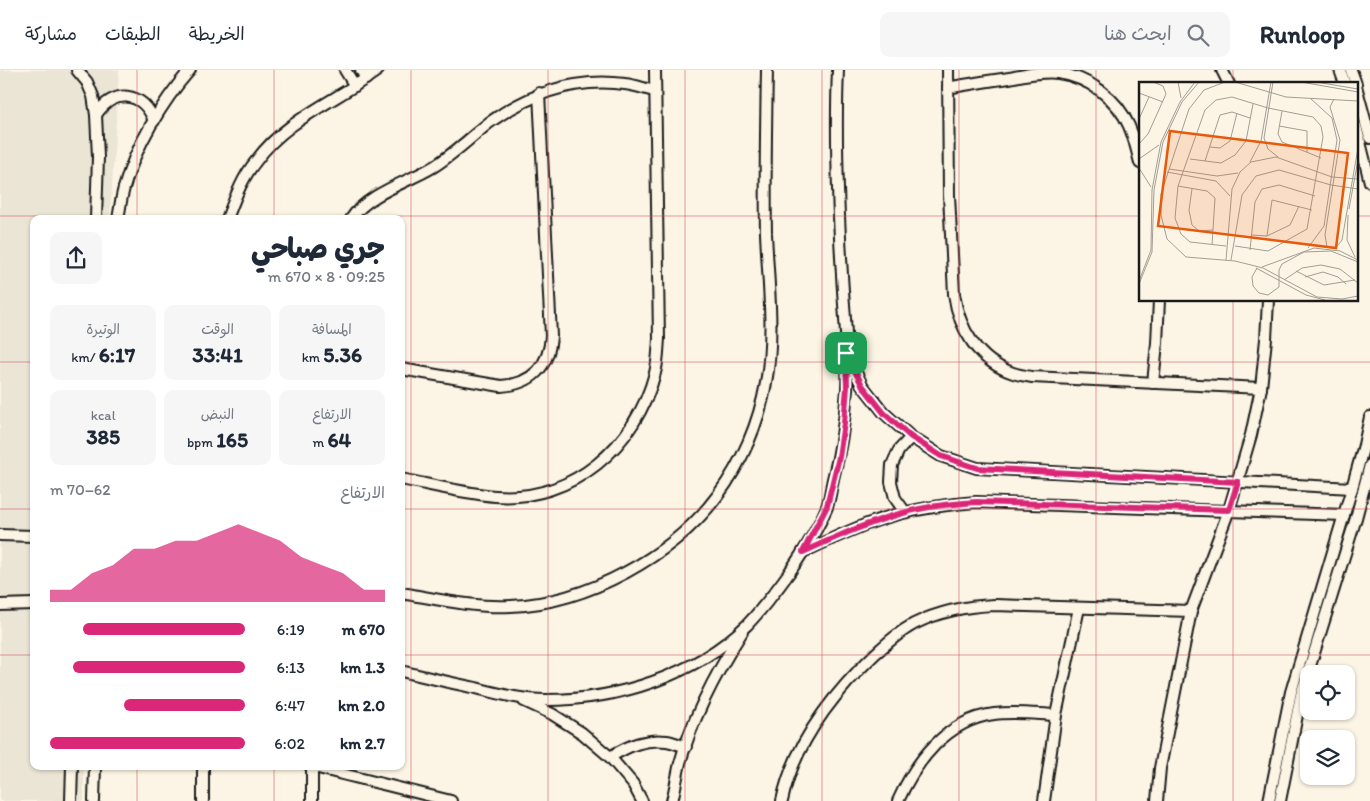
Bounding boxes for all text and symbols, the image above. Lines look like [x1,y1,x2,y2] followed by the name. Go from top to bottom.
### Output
[880,12,1230,57] search box
[1260,20,1345,49] text: Runloop
[1184,21,1212,49] icon: search
[1104,22,1172,45] text: ابحث هنا
[25,23,77,45] text: مشاركة
[105,23,161,45] text: الطبقات
[189,23,245,45] text: الخريطة
[1139,82,1358,301] inset map
[251,231,385,265] text: جري صباحي
[50,232,102,284] button: share
[268,267,385,286] text: 09:25 · 8 × 670 m
[86,321,120,338] text: الوتيرة
[201,321,234,338] text: الوقت
[312,321,352,338] text: المسافة
[825,332,867,374] pin
[832,339,860,367] icon: arrive
[99,342,135,367] text: 6:17
[192,342,243,367] text: 33:41
[323,342,362,367] text: 5.36
[71,349,99,366] text: /km
[302,349,323,366] text: km
[201,406,234,423] text: النبض
[312,406,351,423] text: الارتفاع
[91,407,116,424] text: kcal
[86,424,120,449] text: 385
[216,427,248,452] text: 165
[327,427,351,452] text: 64
[187,434,216,451] text: bpm
[313,434,327,451] text: m
[50,480,111,499] text: 62–70 m
[340,483,385,502] text: الارتفاع
[277,620,305,639] text: 6:19
[342,620,385,639] text: 670 m
[276,658,305,677] text: 6:13
[340,658,385,677] text: 1.3 km
[1300,665,1355,785] map controls
[1300,665,1355,720] button: locate
[275,696,305,715] text: 6:47
[338,696,385,715] text: 2.0 km
[1300,730,1355,785] button: layers
[274,734,305,753] text: 6:02
[340,734,385,753] text: 2.7 km

